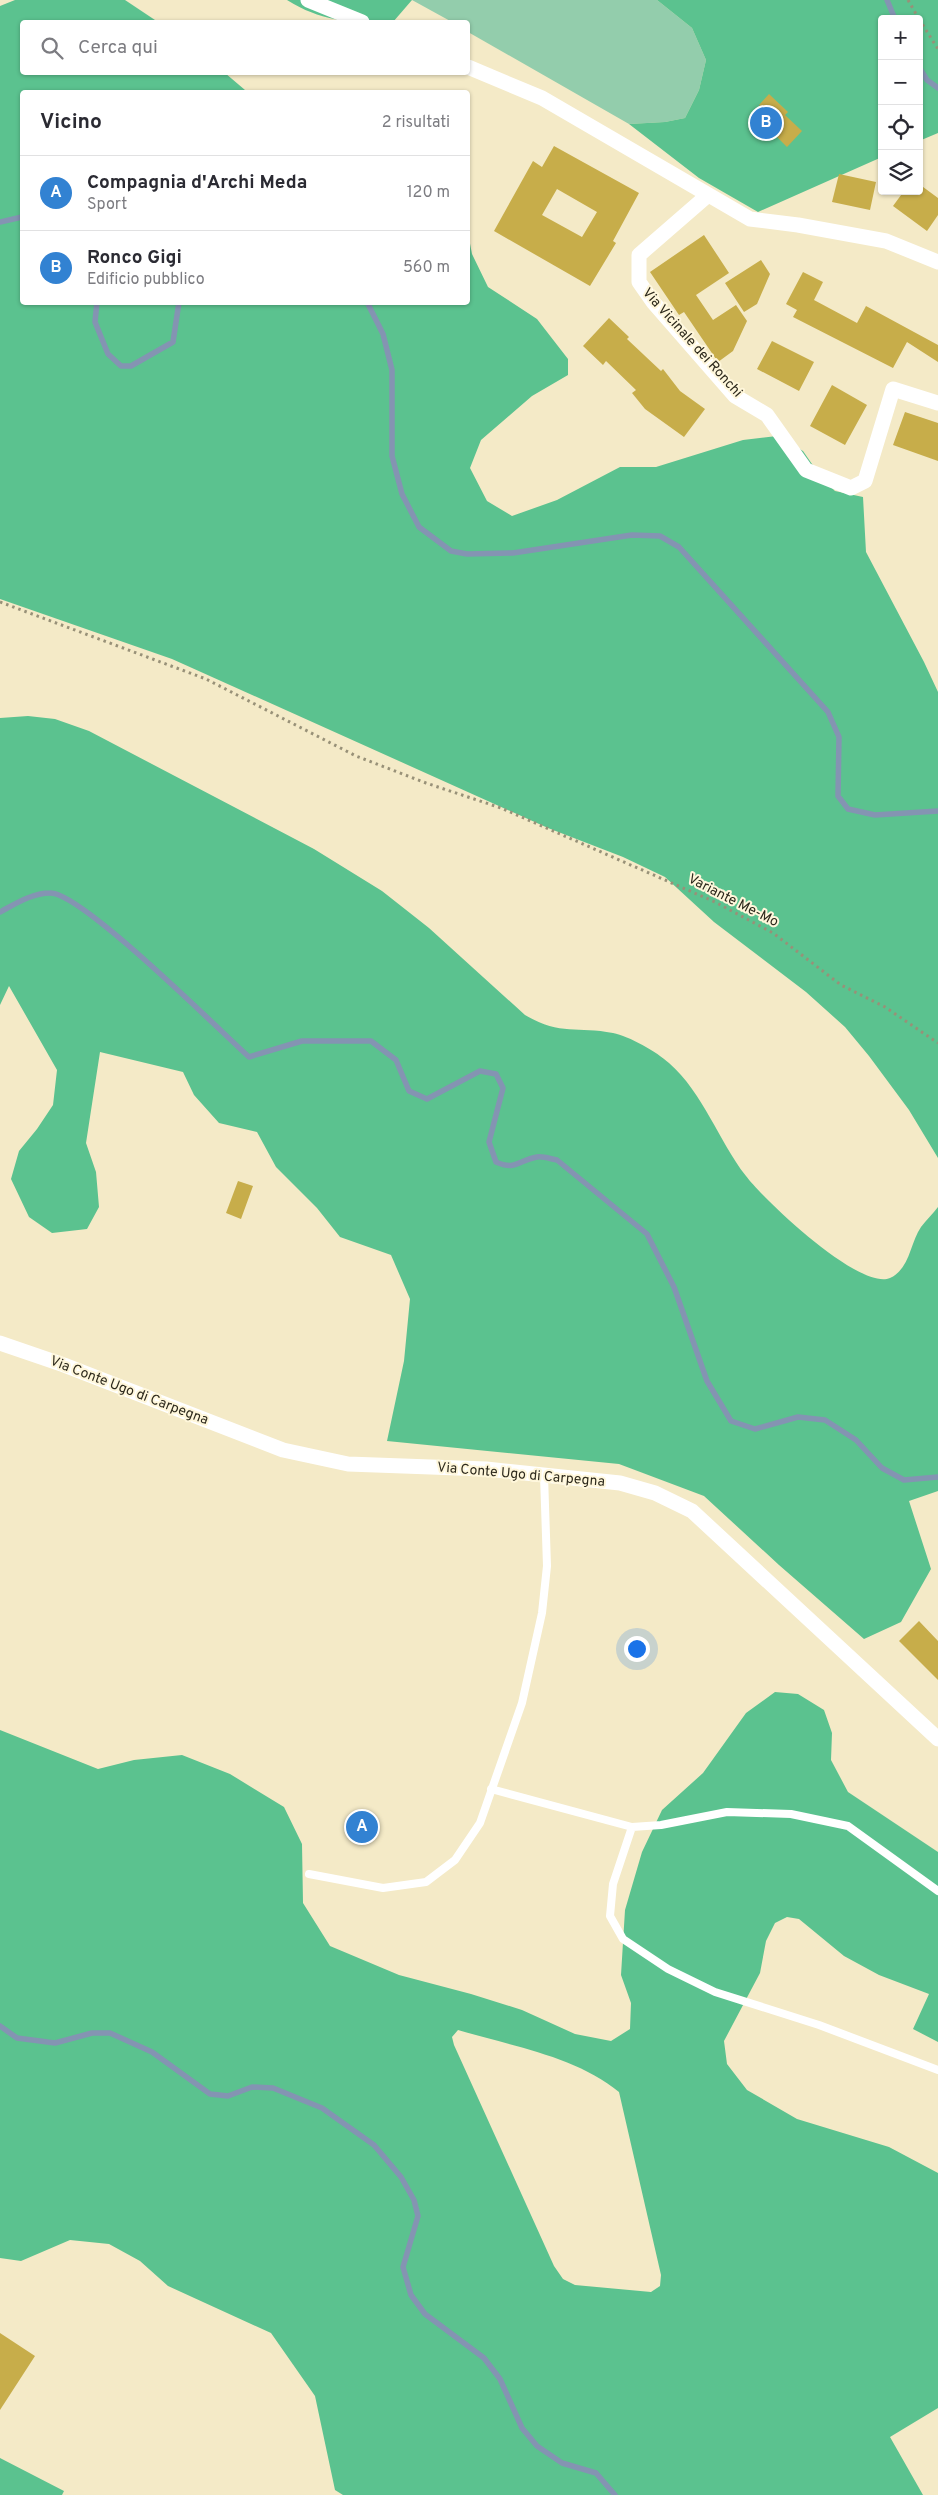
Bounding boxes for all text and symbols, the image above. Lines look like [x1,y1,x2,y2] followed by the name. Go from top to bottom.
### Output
[878,15,923,195] map controls
[878,15,923,60] button: +
[20,20,470,75] search box
[38,34,66,62] icon: search
[78,36,158,60] text: Cerca qui
[878,60,923,105] button: −
[750,104,782,142] pin: B
[878,105,923,150] button: locate
[40,109,102,136] text: Vicino
[382,113,450,133] text: 2 risultati
[878,150,923,195] button: layers
[87,171,307,195] text: Compagnia d'Archi Meda
[50,183,62,203] text: A
[407,183,450,203] text: 120 m
[87,195,127,215] text: Sport
[87,246,182,270] text: Ronco Gigi
[50,258,62,278] text: B
[403,258,450,278] text: 560 m
[87,270,205,290] text: Edificio pubblico
[638,285,746,401] street label: Via Vicinale dei Ronchi
[685,871,781,931] street label: Variante Me-Mo
[47,1353,211,1429] street label: Via Conte Ugo di Carpegna
[436,1459,606,1491] street label: Via Conte Ugo di Carpegna
[624,1636,650,1662] your location
[346,1808,378,1846] pin: A

